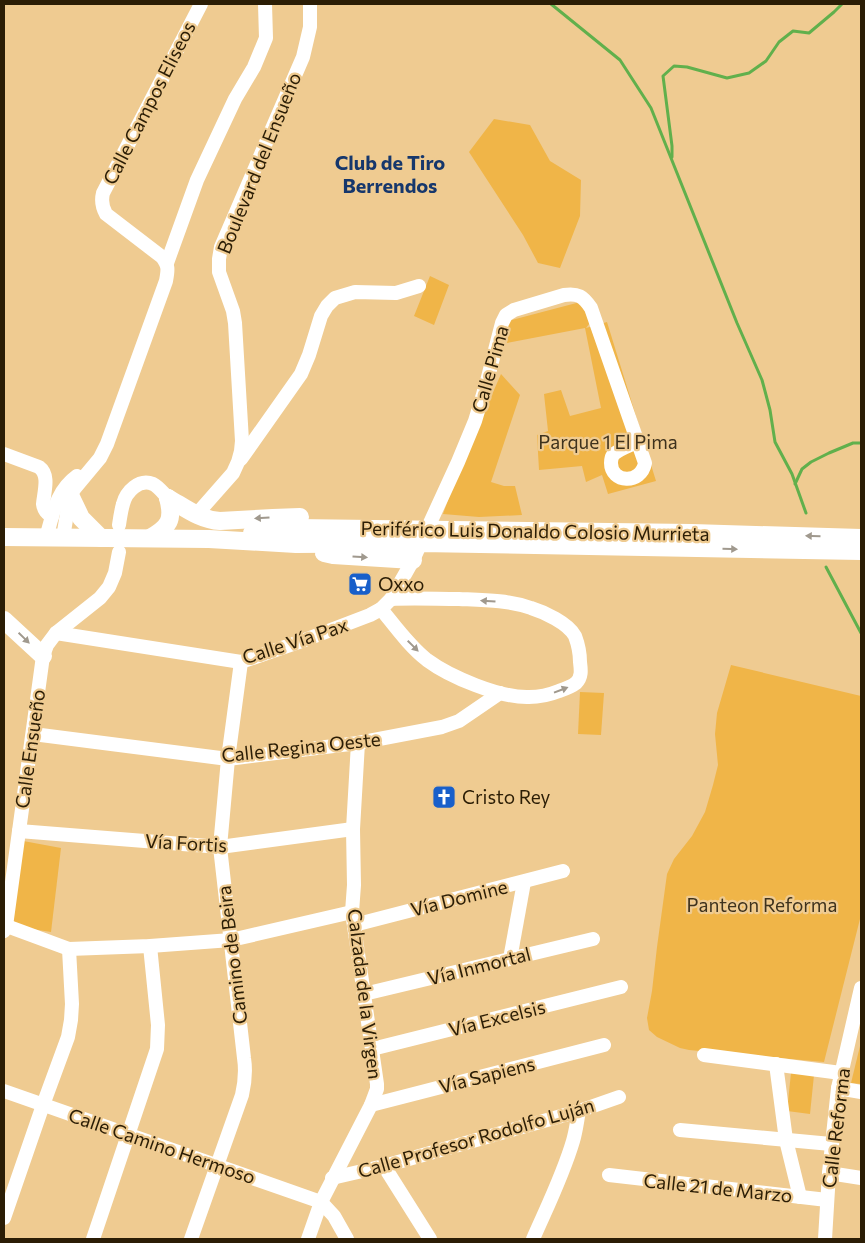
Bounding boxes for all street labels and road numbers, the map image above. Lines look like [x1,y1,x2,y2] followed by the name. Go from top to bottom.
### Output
[97,17,200,188] street label: Calle Campos Eliseos
[212,69,305,257] street label: Boulevard del Ensueño
[466,323,513,415] street label: Calle Pima
[360,516,710,545] street label: Periférico Luis Donaldo Colosio Murrieta
[239,613,350,668] street label: Calle Vía Pax
[10,688,49,810] street label: Calle Ensueño
[220,727,382,766] street label: Calle Regina Oeste
[144,829,228,856] street label: Vía Fortis
[408,874,510,921] street label: Vía Domine
[212,884,251,1026] street label: Camino de Beira
[344,908,387,1080] street label: Calzada de la Virgen
[425,942,533,989] street label: Vía Inmortal
[446,994,548,1041] street label: Vía Excelsis
[437,1051,537,1098] street label: Vía Sapiens
[817,1067,854,1189] street label: Calle Reforma
[355,1093,597,1182] street label: Calle Profesor Rodolfo Luján
[66,1103,259,1188] street label: Calle Camino Hermoso
[643,1168,794,1207] street label: Calle 21 de Marzo

